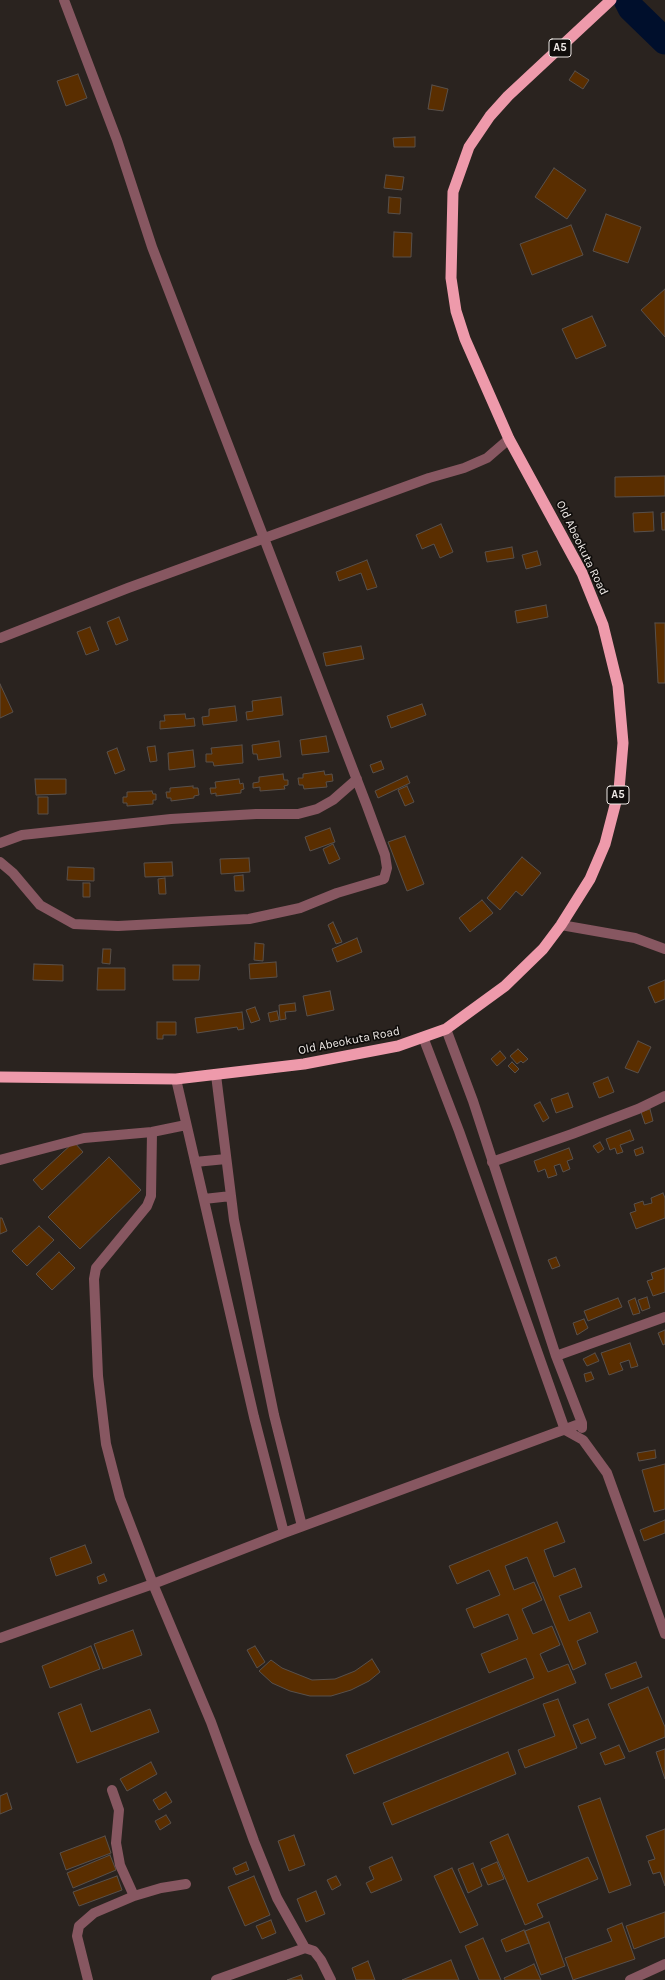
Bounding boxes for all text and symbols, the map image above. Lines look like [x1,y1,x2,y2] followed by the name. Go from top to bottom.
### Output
[549,39,571,57] road number: A5
[553,498,611,598] street label: Old Abeokuta Road
[607,786,629,804] road number: A5
[297,1024,401,1058] street label: Old Abeokuta Road

